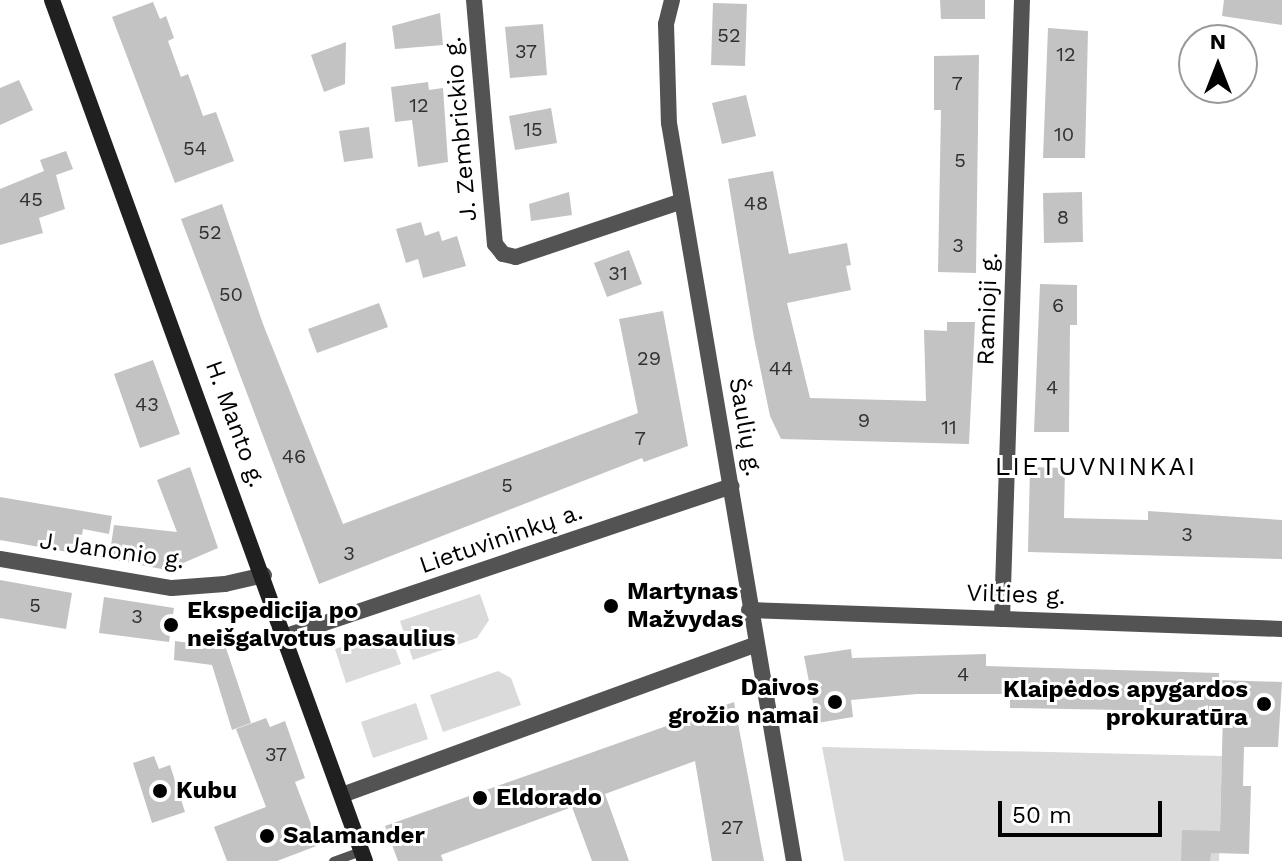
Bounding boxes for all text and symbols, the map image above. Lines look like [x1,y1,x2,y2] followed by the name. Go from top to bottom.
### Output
[717,23,741,47] house number: 52
[1178,24,1258,104] north arrow
[1210,29,1226,54] text: N
[439,35,483,223] street label: J. Zembrickio g.
[515,39,537,63] house number: 37
[1056,42,1076,66] house number: 12
[951,71,963,95] house number: 7
[409,93,429,117] house number: 12
[523,117,543,141] house number: 15
[1054,122,1074,146] house number: 10
[183,136,207,160] house number: 54
[954,148,966,172] house number: 5
[19,187,43,211] house number: 45
[744,191,768,215] house number: 48
[1057,205,1069,229] house number: 8
[198,220,222,244] house number: 52
[952,233,964,257] house number: 3
[972,252,1004,366] street label: Ramioji g.
[608,261,628,285] house number: 31
[219,282,243,306] house number: 50
[1052,293,1064,317] house number: 6
[637,346,661,370] house number: 29
[769,356,793,380] house number: 44
[199,357,271,491] street label: H. Manto g.
[1046,375,1058,399] house number: 4
[722,376,768,478] street label: Šaulių g.
[135,392,159,416] house number: 43
[858,408,870,432] house number: 9
[941,415,957,439] house number: 11
[634,426,646,450] house number: 7
[282,444,306,468] house number: 46
[995,451,1197,483] district label: LIETUVNINKAI
[501,473,513,497] house number: 5
[416,498,586,580] street label: Lietuvininkų a.
[1181,522,1193,546] house number: 3
[37,527,187,575] street label: J. Janonio g.
[343,541,355,565] house number: 3
[627,578,744,634] place label: Martynas Mažvydas
[966,579,1066,611] street label: Vilties g.
[29,593,41,617] house number: 5
[187,597,456,653] place label: Ekspedicija po neišgalvotus pasaulius
[602,597,620,615] marker: Martynas Mažvydas
[131,604,143,628] house number: 3
[162,616,180,634] marker: Ekspedicija po neišgalvotus pasaulius
[957,662,969,686] house number: 4
[668,674,819,730] place label: Daivos grožio namai
[1003,676,1248,732] place label: Klaipėdos apygardos prokuratūra
[826,693,844,711] marker: Daivos grožio namai
[1255,695,1273,713] marker: Klaipėdos apygardos prokuratūra
[265,742,287,766] house number: 37
[176,777,237,805] place label: Kubu
[151,782,169,800] marker: Kubu
[496,784,602,812] place label: Eldorado
[1002,785,1166,835] scale bar
[471,789,489,807] marker: Eldorado
[1012,801,1072,829] text: 50 m
[721,815,743,839] house number: 27
[283,822,425,850] place label: Salamander
[258,827,276,845] marker: Salamander

